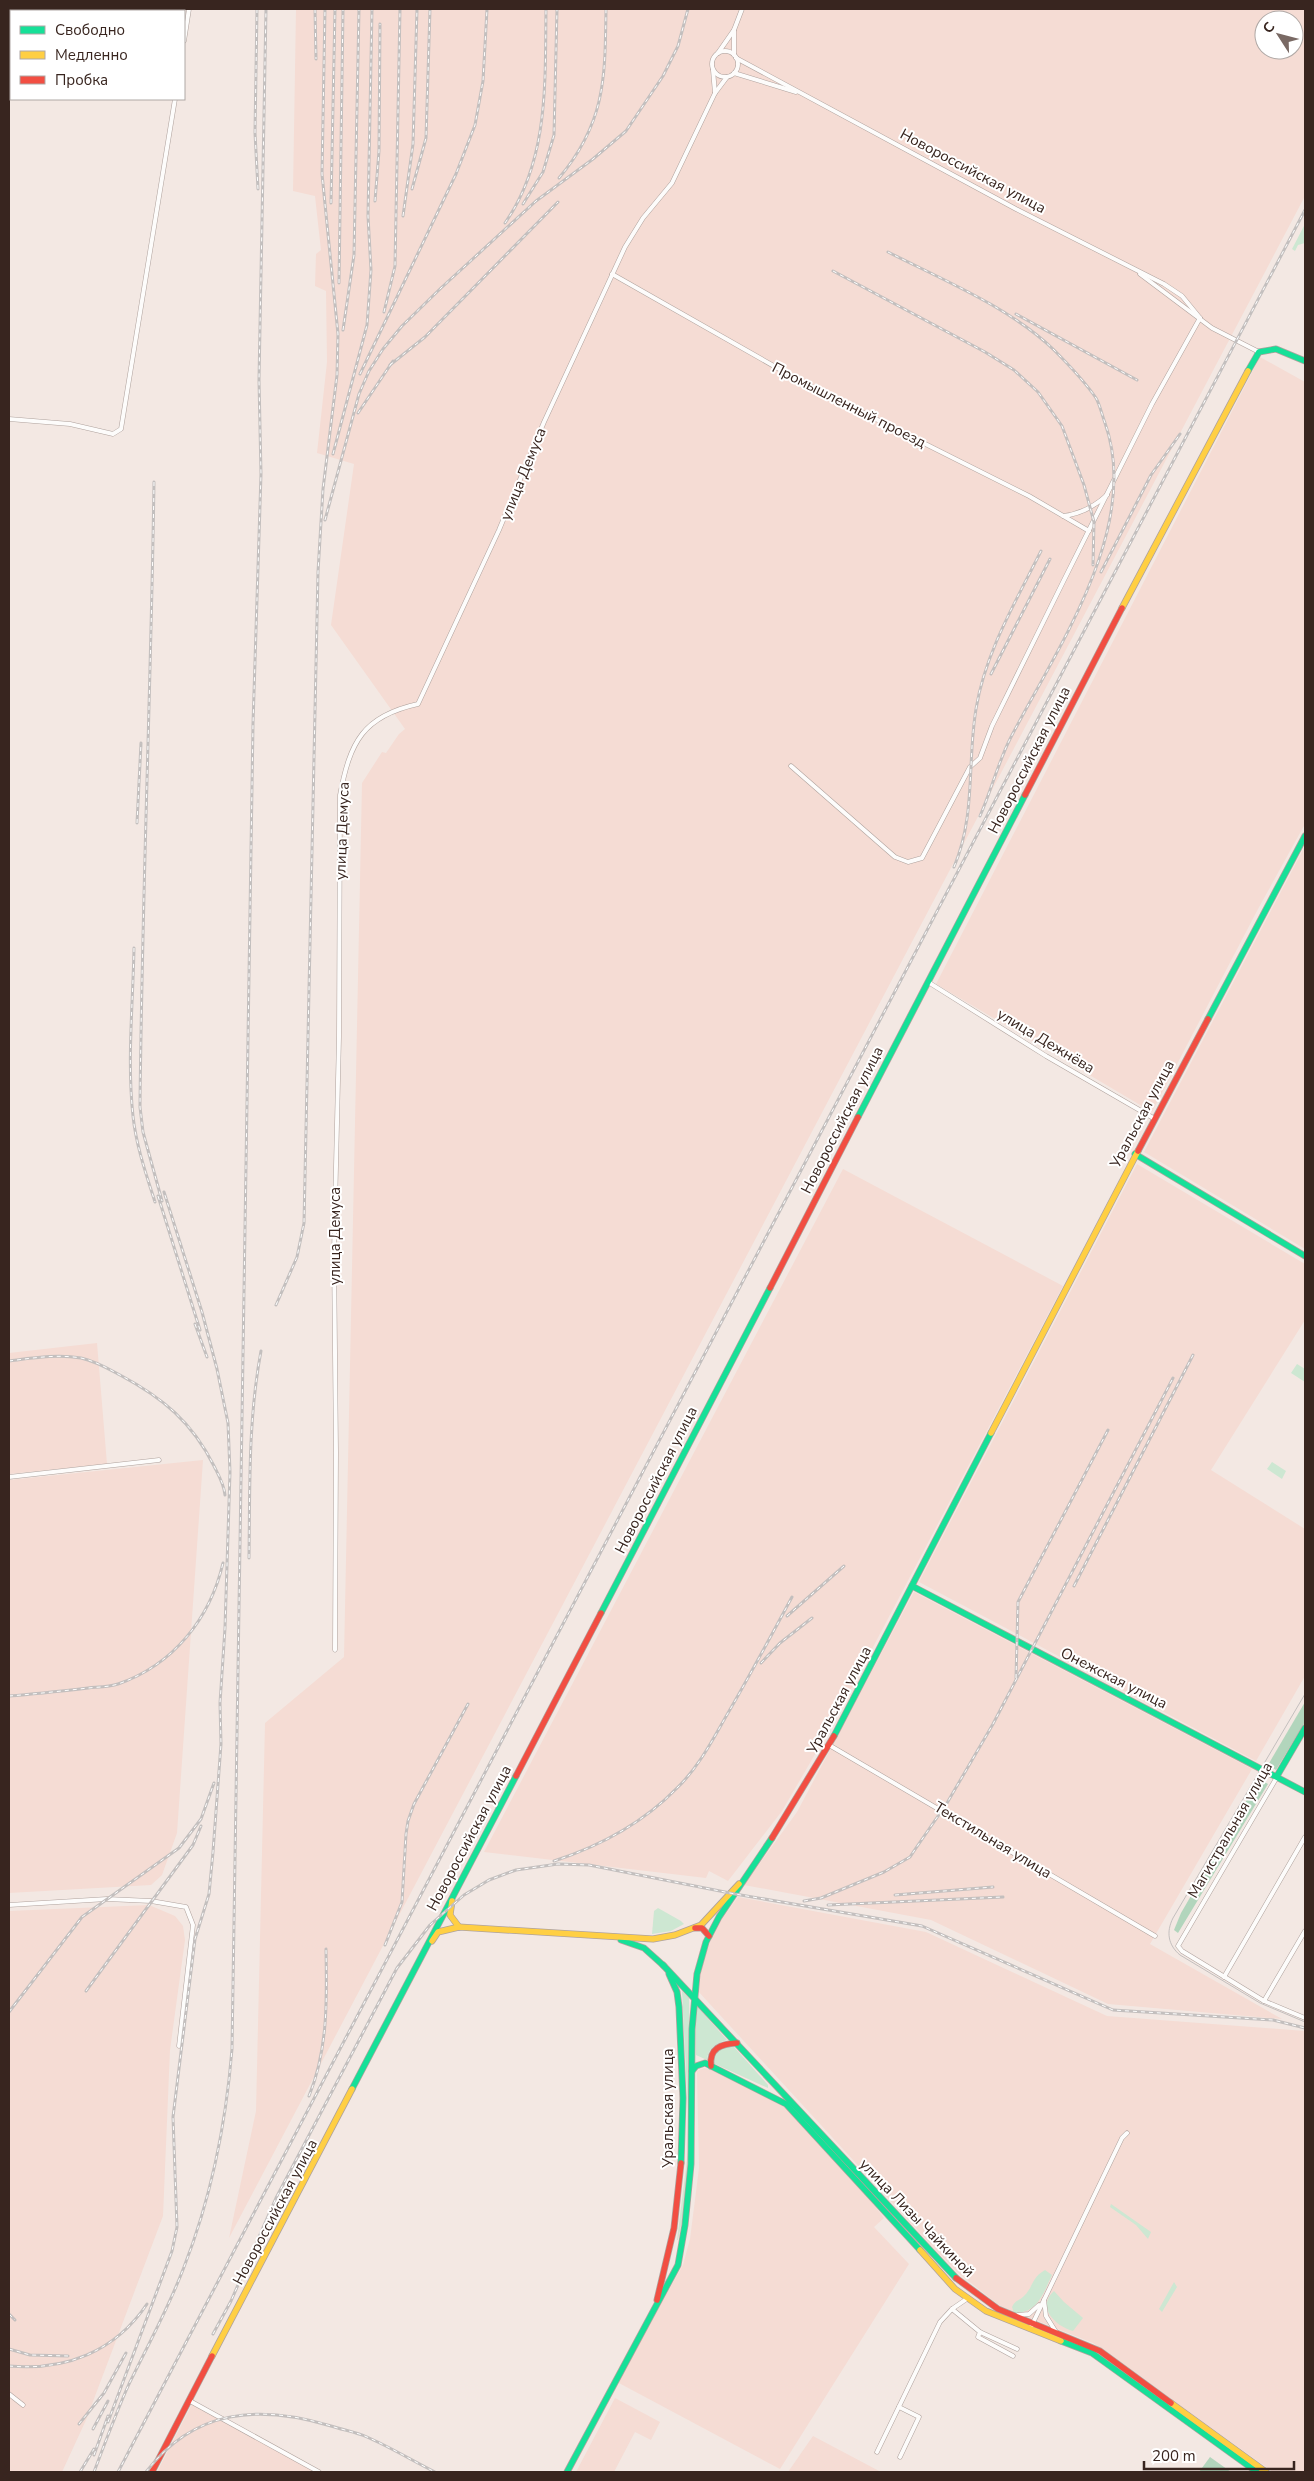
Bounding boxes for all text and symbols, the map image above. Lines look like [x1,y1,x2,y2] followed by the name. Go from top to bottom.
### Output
[10,10,185,100] legend
[1254,10,1304,60] north arrow
[1258,18,1280,37] text: С
[55,20,125,40] text: Свободно
[55,45,128,65] text: Медленно
[55,70,108,90] text: Пробка
[897,124,1049,218] street label: Новороссийская улица
[769,357,929,453] street label: Промышленный проезд
[495,425,551,523] street label: улица Демуса
[983,683,1075,837] street label: Новороссийская улица
[330,782,354,880] street label: улица Демуса
[993,1004,1099,1078] street label: улица Дежнёва
[796,1043,888,1197] street label: Новороссийская улица
[1105,1057,1179,1172] street label: Уральская улица
[325,1187,345,1285] street label: улица Демуса
[610,1403,702,1557] street label: Новороссийская улица
[802,1643,876,1758] street label: Уральская улица
[1057,1643,1171,1713] street label: Онежская улица
[1183,1758,1277,1902] street label: Магистральная улица
[422,1762,516,1914] street label: Новороссийская улица
[931,1797,1055,1883] street label: Текстильная улица
[658,2048,678,2169] street label: Уральская улица
[228,2136,322,2288] street label: Новороссийская улица
[855,2154,979,2282] street label: улица Лизы Чайкиной
[1144,2438,1294,2470] scale bar
[1152,2446,1196,2466] text: 200 m

